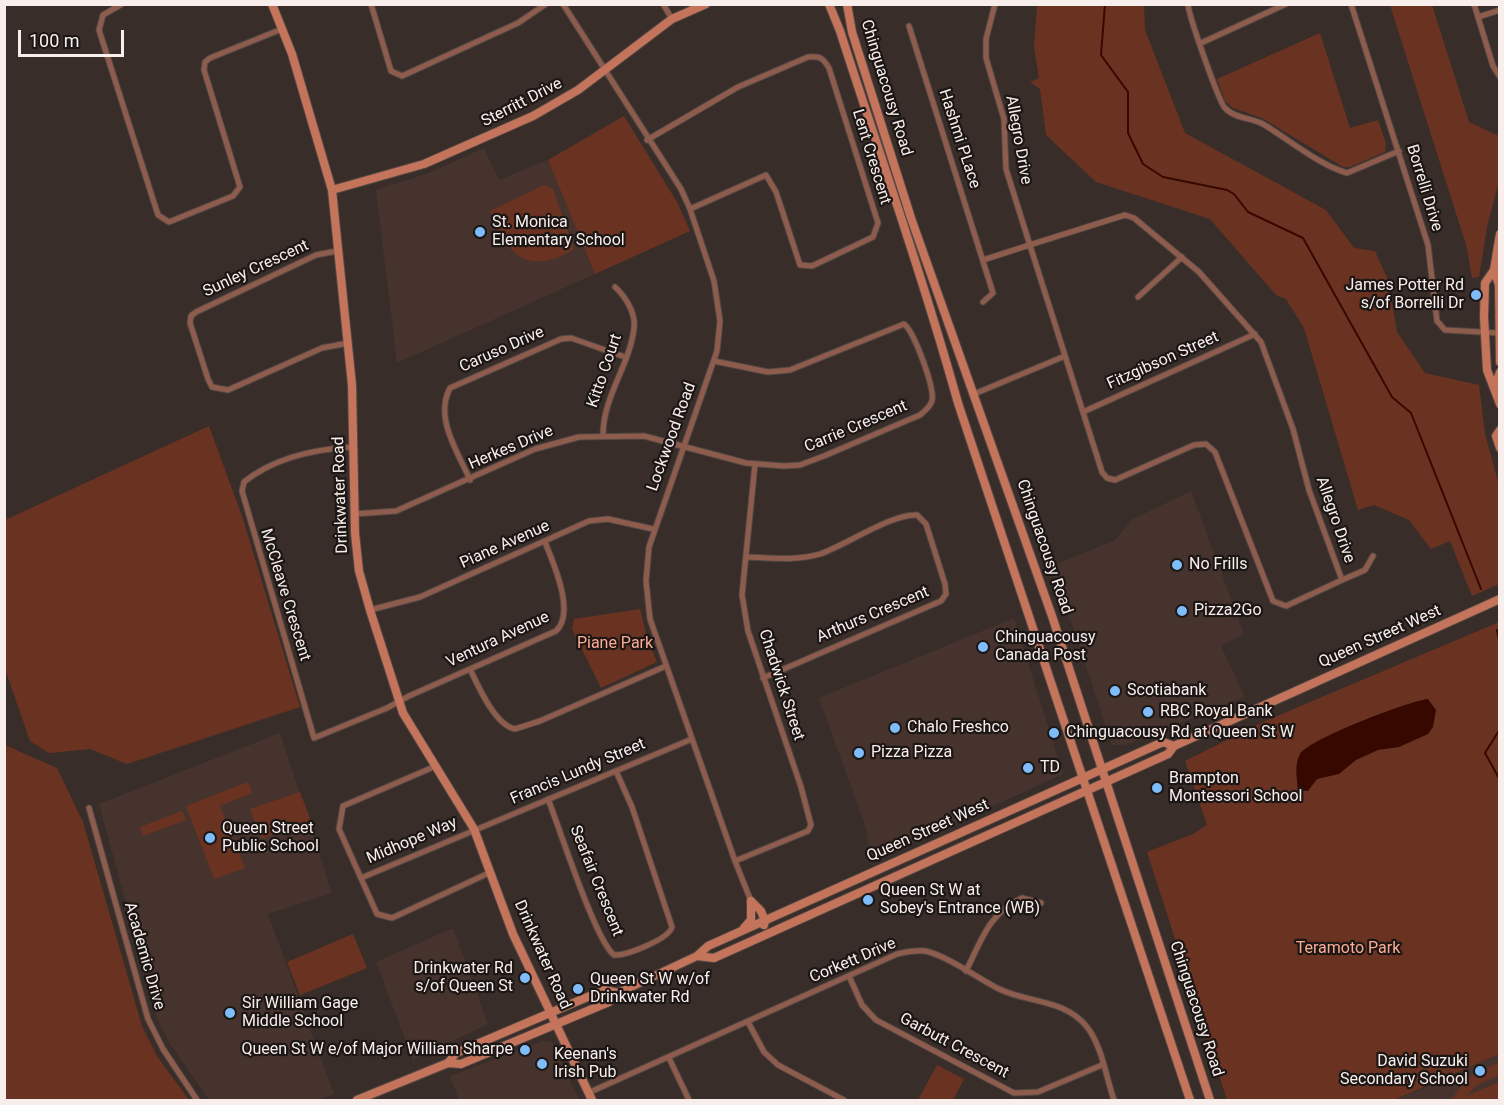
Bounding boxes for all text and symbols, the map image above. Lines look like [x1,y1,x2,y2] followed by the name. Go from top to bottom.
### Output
[21,18,128,56] scale bar
[856,18,916,158] street label: Chinguacousy Road
[29,30,80,51] text: 100 m
[478,74,566,132] street label: Sterritt Drive
[934,87,984,191] street label: Hashmi PLace
[1001,94,1035,186] street label: Allegro Drive
[847,107,895,207] street label: Lent Crescent
[1402,142,1446,234] street label: Borrelli Drive
[492,213,625,251] place label: St. Monica Elementary School
[473,225,487,239] marker: St. Monica Elementary School
[200,236,312,302] street label: Sunley Crescent
[1345,276,1464,314] place label: James Potter Rd s/of Borrelli Dr
[1469,288,1483,302] marker: James Potter Rd s/of Borrelli Dr
[457,323,547,377] street label: Caruso Drive
[1104,328,1222,394] street label: Fitzgibson Street
[583,332,627,410] street label: Kitto Court
[643,380,701,494] street label: Lockwood Road
[802,397,910,457] street label: Carrie Crescent
[466,422,556,474] street label: Herkes Drive
[329,436,353,554] street label: Drinkwater Road
[1311,474,1359,566] street label: Allegro Drive
[1012,477,1076,617] street label: Chinguacousy Road
[457,517,553,573] street label: Piane Avenue
[256,527,314,663] street label: McCleave Crescent
[1189,555,1248,575] place label: No Frills
[1170,558,1184,572] marker: No Frills
[814,583,932,647] street label: Arthurs Crescent
[1194,601,1262,621] place label: Pizza2Go
[1316,601,1444,673] street label: Queen Street West
[1175,604,1189,618] marker: Pizza2Go
[443,608,553,672] street label: Ventura Avenue
[754,627,808,743] street label: Chadwick Street
[995,628,1096,666] place label: Chinguacousy Canada Post
[577,634,653,654] park label: Piane Park
[976,640,990,654] marker: Chinguacousy Canada Post
[1127,681,1206,701] place label: Scotiabank
[1108,684,1122,698] marker: Scotiabank
[1160,702,1273,722] place label: RBC Royal Bank
[1141,705,1155,719] marker: RBC Royal Bank
[907,718,1009,738] place label: Chalo Freshco
[888,721,902,735] marker: Chalo Freshco
[1066,723,1294,743] place label: Chinguacousy Rd at Queen St W
[1047,726,1061,740] marker: Chinguacousy Rd at Queen St W
[508,735,648,809] street label: Francis Lundy Street
[871,743,952,763] place label: Pizza Pizza
[852,746,866,760] marker: Pizza Pizza
[1040,758,1060,778] place label: TD
[1021,761,1035,775] marker: TD
[1169,769,1302,807] place label: Brampton Montessori School
[1150,781,1164,795] marker: Brampton Montessori School
[864,795,992,867] street label: Queen Street West
[364,813,460,869] street label: Midhope Way
[222,819,319,857] place label: Queen Street Public School
[565,823,627,939] street label: Seafair Crescent
[203,831,217,845] marker: Queen Street Public School
[880,881,1040,919] place label: Queen St W at Sobey's Entrance (WB)
[861,893,875,907] marker: Queen St W at Sobey's Entrance (WB)
[509,898,575,1012] street label: Drinkwater Road
[119,900,169,1012] street label: Academic Drive
[807,934,899,988] street label: Corkett Drive
[1165,939,1227,1079] street label: Chinguacousy Road
[1296,939,1400,959] park label: Teramoto Park
[414,959,513,997] place label: Drinkwater Rd s/of Queen St
[590,970,710,1008] place label: Queen St W w/of Drinkwater Rd
[518,971,532,985] marker: Drinkwater Rd s/of Queen St
[571,982,585,996] marker: Queen St W w/of Drinkwater Rd
[242,994,358,1032] place label: Sir William Gage Middle School
[223,1006,237,1020] marker: Sir William Gage Middle School
[896,1009,1012,1083] street label: Garbutt Crescent
[241,1040,513,1060] place label: Queen St W e/of Major William Sharpe
[518,1043,532,1057] marker: Queen St W e/of Major William Sharpe
[554,1045,617,1083] place label: Keenan's Irish Pub
[1340,1052,1468,1090] place label: David Suzuki Secondary School
[535,1057,549,1071] marker: Keenan's Irish Pub
[1473,1064,1487,1078] marker: David Suzuki Secondary School

